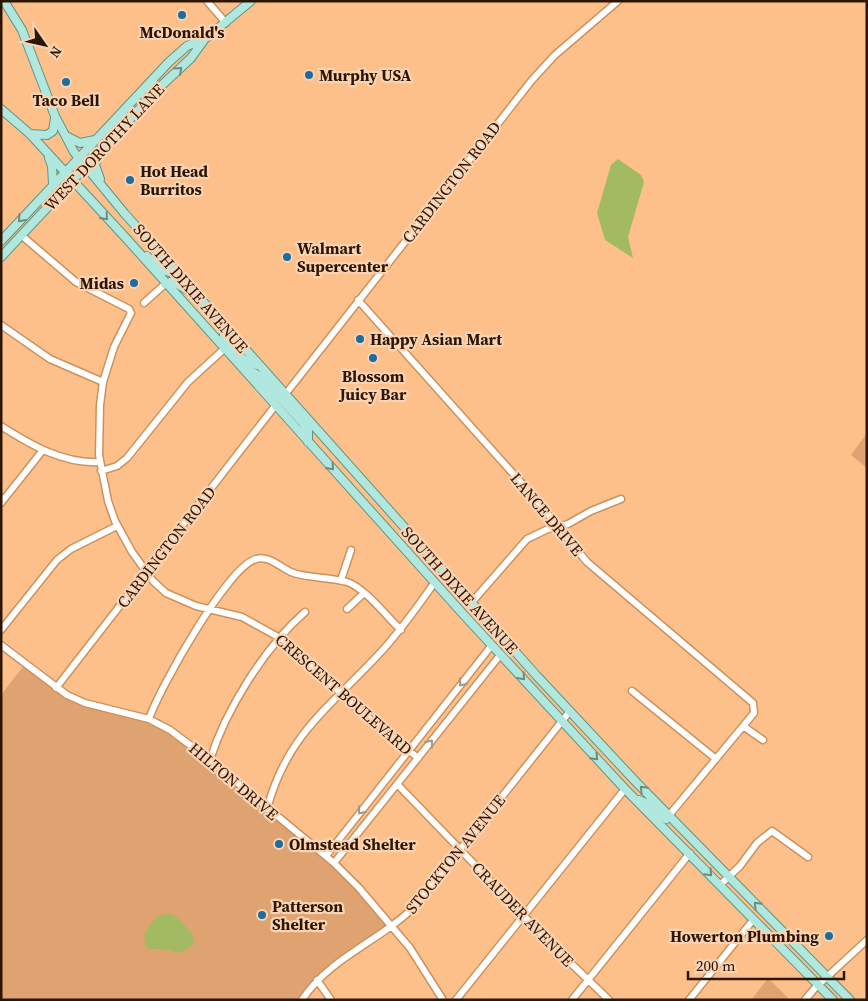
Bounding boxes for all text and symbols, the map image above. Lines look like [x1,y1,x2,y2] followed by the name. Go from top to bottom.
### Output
[176,9,188,21] marker: McDonald's
[20,20,70,70] north arrow
[140,21,224,43] place label: McDonald's
[45,42,67,62] text: N
[319,64,412,86] place label: Murphy USA
[173,67,182,76] one-way arrow
[303,69,315,81] marker: Murphy USA
[60,76,72,88] marker: Taco Bell
[39,78,169,215] street label: WEST DOROTHY LANE
[32,89,100,111] place label: Taco Bell
[397,117,505,247] street label: CARDINGTON ROAD
[140,160,209,200] place label: Hot Head Burritos
[124,174,136,186] marker: Hot Head Burritos
[99,211,108,220] one-way arrow
[18,214,27,223] one-way arrow
[129,219,254,358] street label: SOUTH DIXIE AVENUE
[297,237,389,277] place label: Walmart Supercenter
[281,251,293,263] marker: Walmart Supercenter
[79,272,124,294] place label: Midas
[128,277,140,289] marker: Midas
[370,328,502,350] place label: Happy Asian Mart
[354,333,366,345] marker: Happy Asian Mart
[367,352,379,364] marker: Blossom Juicy Bar
[339,365,407,405] place label: Blossom Juicy Bar
[325,461,334,470] one-way arrow
[506,468,589,561] street label: LANCE DRIVE
[112,482,220,612] street label: CARDINGTON ROAD
[397,521,524,659] street label: SOUTH DIXIE AVENUE
[271,628,417,760] street label: CRESCENT BOULEVARD
[516,672,525,681] one-way arrow
[459,677,468,687] one-way arrow
[185,737,284,825] street label: HILTON DRIVE
[424,740,432,749] one-way arrow
[589,751,598,760] one-way arrow
[640,786,649,795] one-way arrow
[400,790,510,918] street label: STOCKTON AVENUE
[359,805,367,814] one-way arrow
[289,833,416,855] place label: Olmstead Shelter
[273,838,285,850] marker: Olmstead Shelter
[467,857,579,971] street label: CRAUDER AVENUE
[703,867,712,876] one-way arrow
[272,895,343,935] place label: Patterson Shelter
[754,902,763,911] one-way arrow
[256,909,268,921] marker: Patterson Shelter
[670,925,819,947] place label: Howerton Plumbing
[823,930,835,942] marker: Howerton Plumbing
[688,948,844,980] scale bar
[696,955,736,976] text: 200 m

